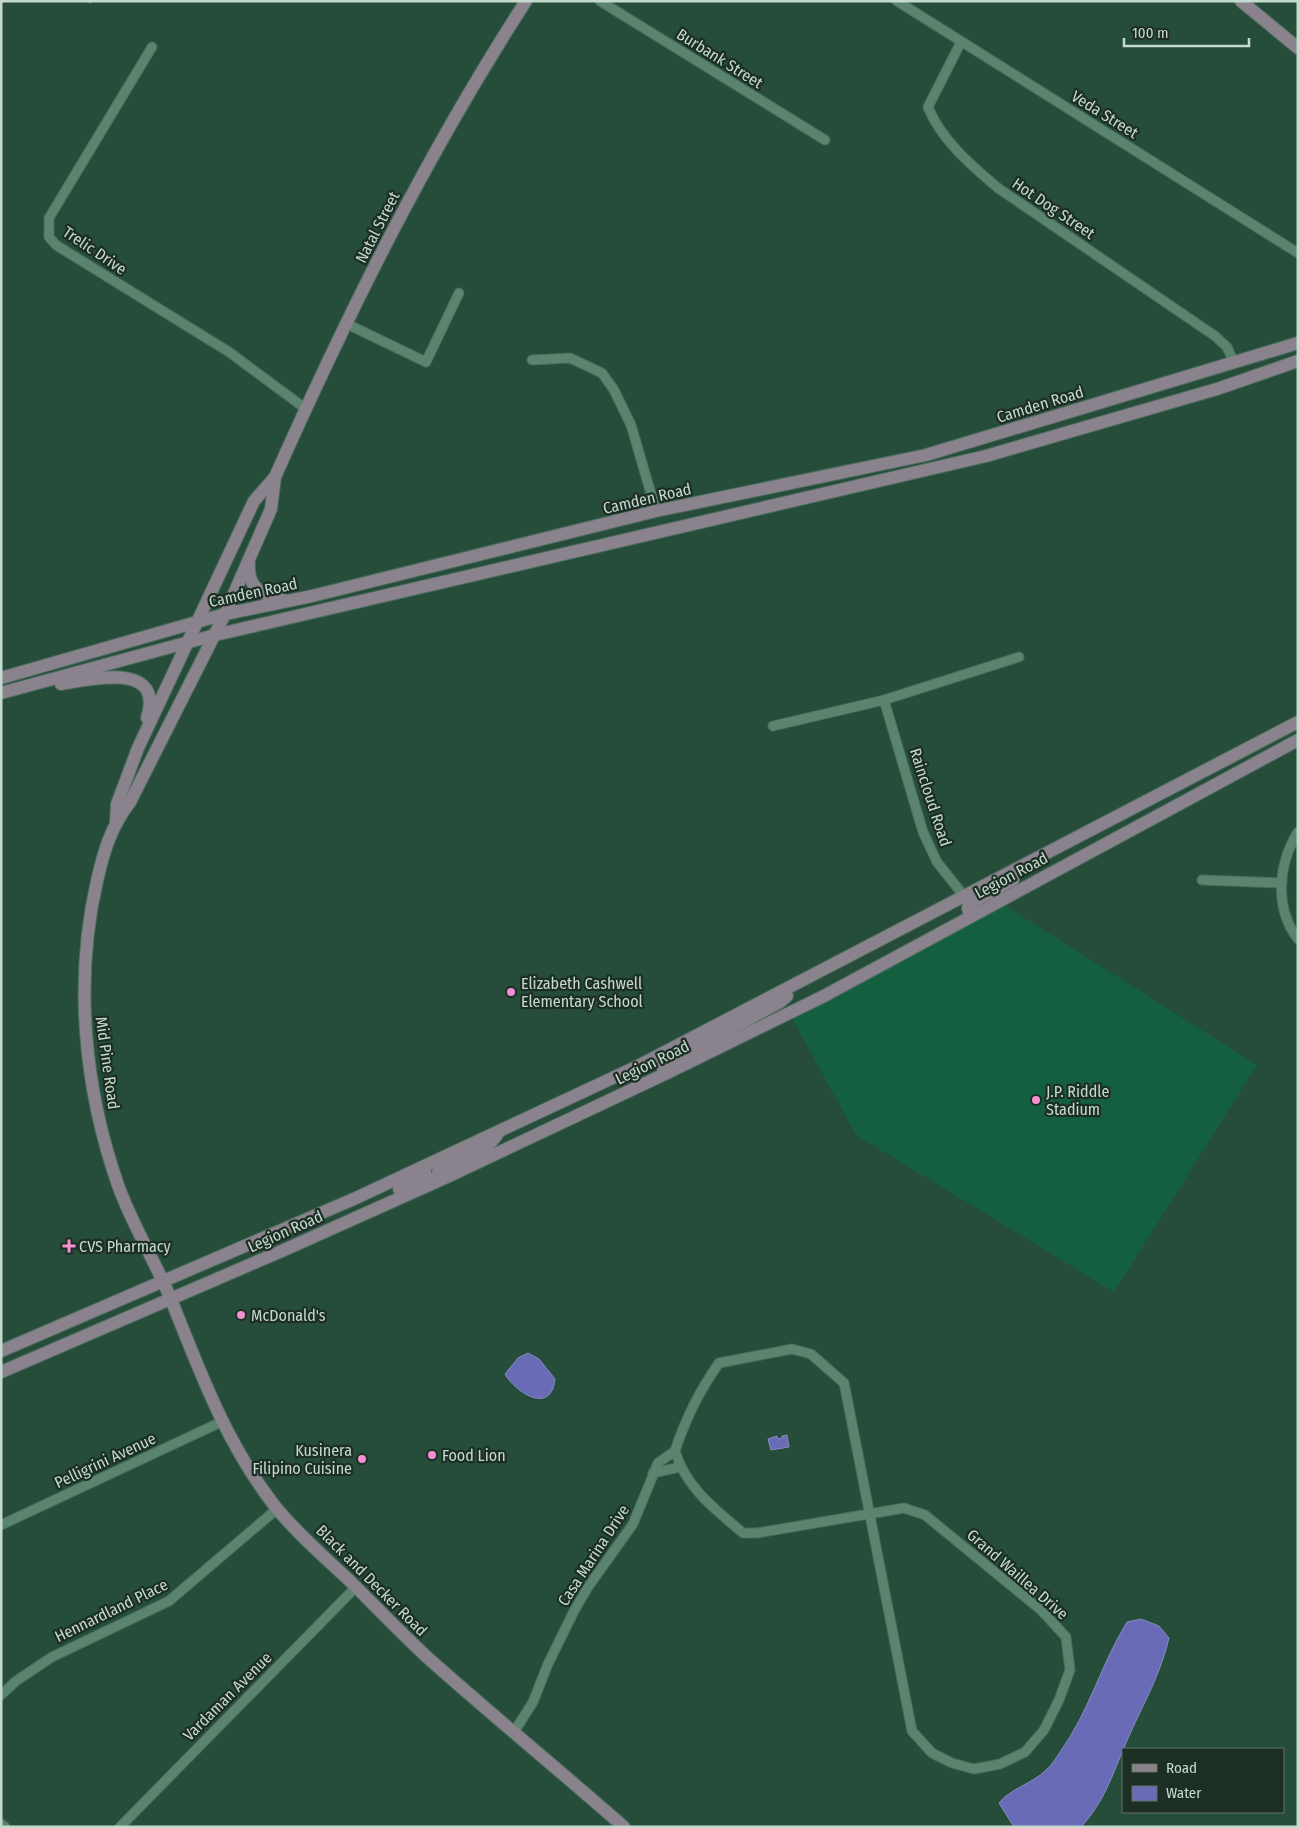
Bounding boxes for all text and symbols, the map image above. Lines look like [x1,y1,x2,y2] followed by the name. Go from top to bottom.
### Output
[1124,15,1249,47] scale bar
[673,24,767,93] street label: Burbank Street
[1132,24,1169,42] text: 100 m
[1068,86,1142,143] street label: Veda Street
[1009,174,1099,243] street label: Hot Dog Street
[351,188,404,266] street label: Natal Street
[59,222,130,279] street label: Trelic Drive
[994,382,1086,427] street label: Camden Road
[601,479,693,518] street label: Camden Road
[207,574,299,611] street label: Camden Road
[906,746,955,849] street label: Raincloud Road
[971,848,1051,903] street label: Legion Road
[521,974,643,1011] place label: Elizabeth Cashwell Elementary School
[505,986,517,998] marker: Elizabeth Cashwell Elementary School
[92,1015,123,1111] street label: Mid Pine Road
[612,1036,692,1089] street label: Legion Road
[1046,1082,1109,1119] place label: J.P. Riddle Stadium
[1030,1094,1042,1106] marker: J.P. Riddle Stadium
[245,1207,326,1256] street label: Legion Road
[79,1237,172,1256] place label: CVS Pharmacy
[63,1240,75,1252] marker: CVS Pharmacy
[251,1306,326,1325] place label: McDonald's
[235,1309,247,1321] marker: McDonald's
[51,1429,159,1492] street label: Pelligrini Avenue
[253,1441,352,1478] place label: Kusinera Filipino Cuisine
[442,1446,506,1465] place label: Food Lion
[426,1449,438,1461] marker: Food Lion
[356,1453,368,1465] marker: Kusinera Filipino Cuisine
[554,1501,633,1609] street label: Casa Marina Drive
[312,1521,431,1640] street label: Black and Decker Road
[963,1525,1072,1624] street label: Grand Waillea Drive
[52,1575,171,1646] street label: Hennardland Place
[179,1648,276,1745] street label: Vardaman Avenue
[1122,1748,1284,1813] legend
[1166,1759,1197,1777] text: Road
[1166,1784,1202,1802] text: Water

